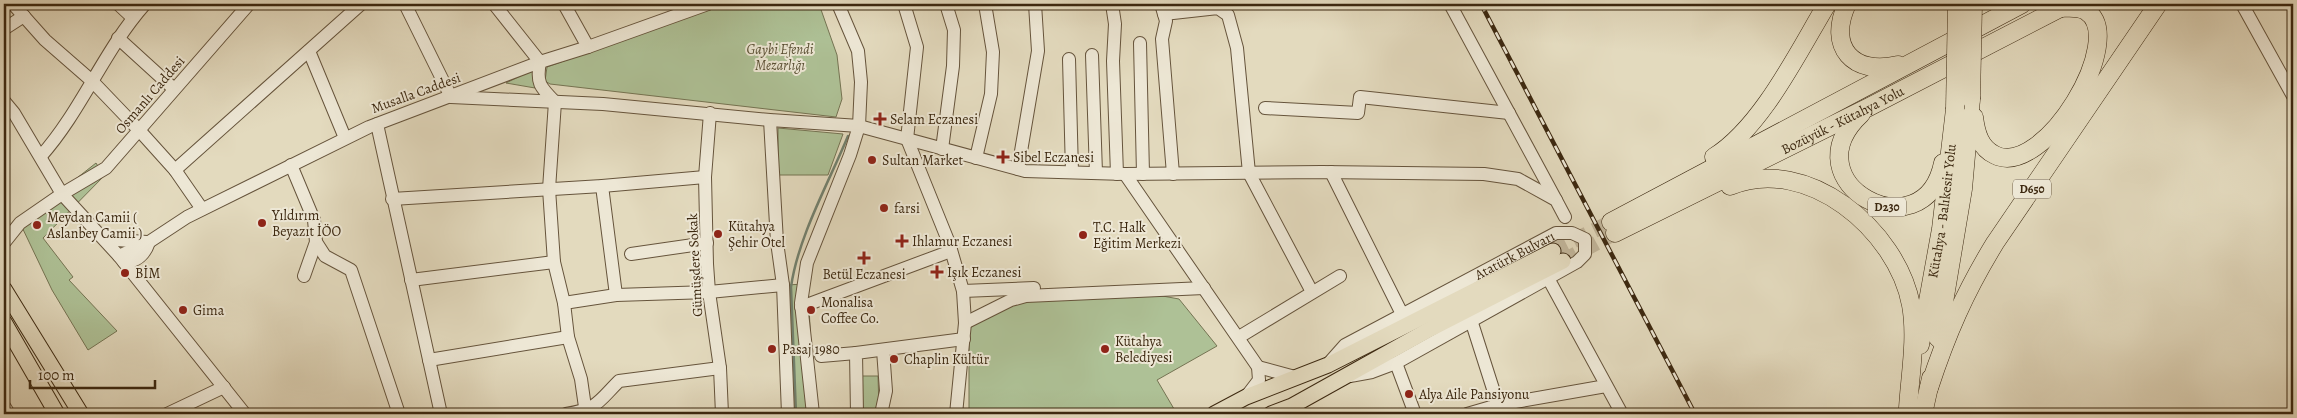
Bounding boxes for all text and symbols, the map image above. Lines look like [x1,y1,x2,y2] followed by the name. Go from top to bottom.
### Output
[747,40,814,75] park label: Gaybi Efendi Mezarlığı
[111,52,189,138] street label: Osmanlı Caddesi
[369,68,463,118] street label: Musalla Caddesi
[1778,81,1908,159] street label: Bozüyük - Kütahya Yolu
[890,110,978,129] place label: Selam Eczanesi
[874,113,886,125] marker: Selam Eczanesi
[1923,142,1960,279] street label: Kütahya - Balıkesir Yolu
[1013,148,1094,167] place label: Sibel Eczanesi
[882,151,964,170] place label: Sultan Market
[997,151,1009,163] marker: Sibel Eczanesi
[866,154,878,166] marker: Sultan Market
[2013,180,2051,198] road number: D650
[1868,198,1906,216] road number: D230
[894,199,920,218] place label: farsi
[878,202,890,214] marker: farsi
[271,206,342,241] place label: Yıldırım Beyazıt İÖO
[46,208,142,243] place label: Meydan Camii ( Aslanbey Camii )
[683,213,707,317] street label: Gümüşdere Sokak
[256,217,268,229] marker: Yıldırım Beyazıt İÖO
[728,217,786,252] place label: Kütahya Şehir Otel
[1093,218,1181,253] place label: T.C. Halk Eğitim Merkezi
[31,219,43,231] marker: Meydan Camii ( Aslanbey Camii )
[1470,226,1558,284] street label: Atatürk Bulvarı
[712,228,724,240] marker: Kütahya Şehir Otel
[1077,229,1089,241] marker: T.C. Halk Eğitim Merkezi
[912,232,1012,251] place label: Ihlamur Eczanesi
[896,235,908,247] marker: Ihlamur Eczanesi
[858,252,870,264] marker: Betül Eczanesi
[947,263,1021,282] place label: Işık Eczanesi
[135,264,160,283] place label: BİM
[822,265,906,284] place label: Betül Eczanesi
[931,266,943,278] marker: Işık Eczanesi
[119,267,131,279] marker: BİM
[821,293,880,328] place label: Monalisa Coffee Co.
[193,301,225,320] place label: Gima
[177,304,189,316] marker: Gima
[805,304,817,316] marker: Monalisa Coffee Co.
[1115,332,1173,367] place label: Kütahya Belediyesi
[782,340,840,359] place label: Pasaj 1980
[766,343,778,355] marker: Pasaj 1980
[1099,343,1111,355] marker: Kütahya Belediyesi
[904,350,990,369] place label: Chaplin Kültür
[888,353,900,365] marker: Chaplin Kültür
[30,358,155,390] scale bar
[38,365,75,385] text: 100 m
[1418,385,1530,404] place label: Alya Aile Pansiyonu
[1403,388,1415,400] marker: Alya Aile Pansiyonu

